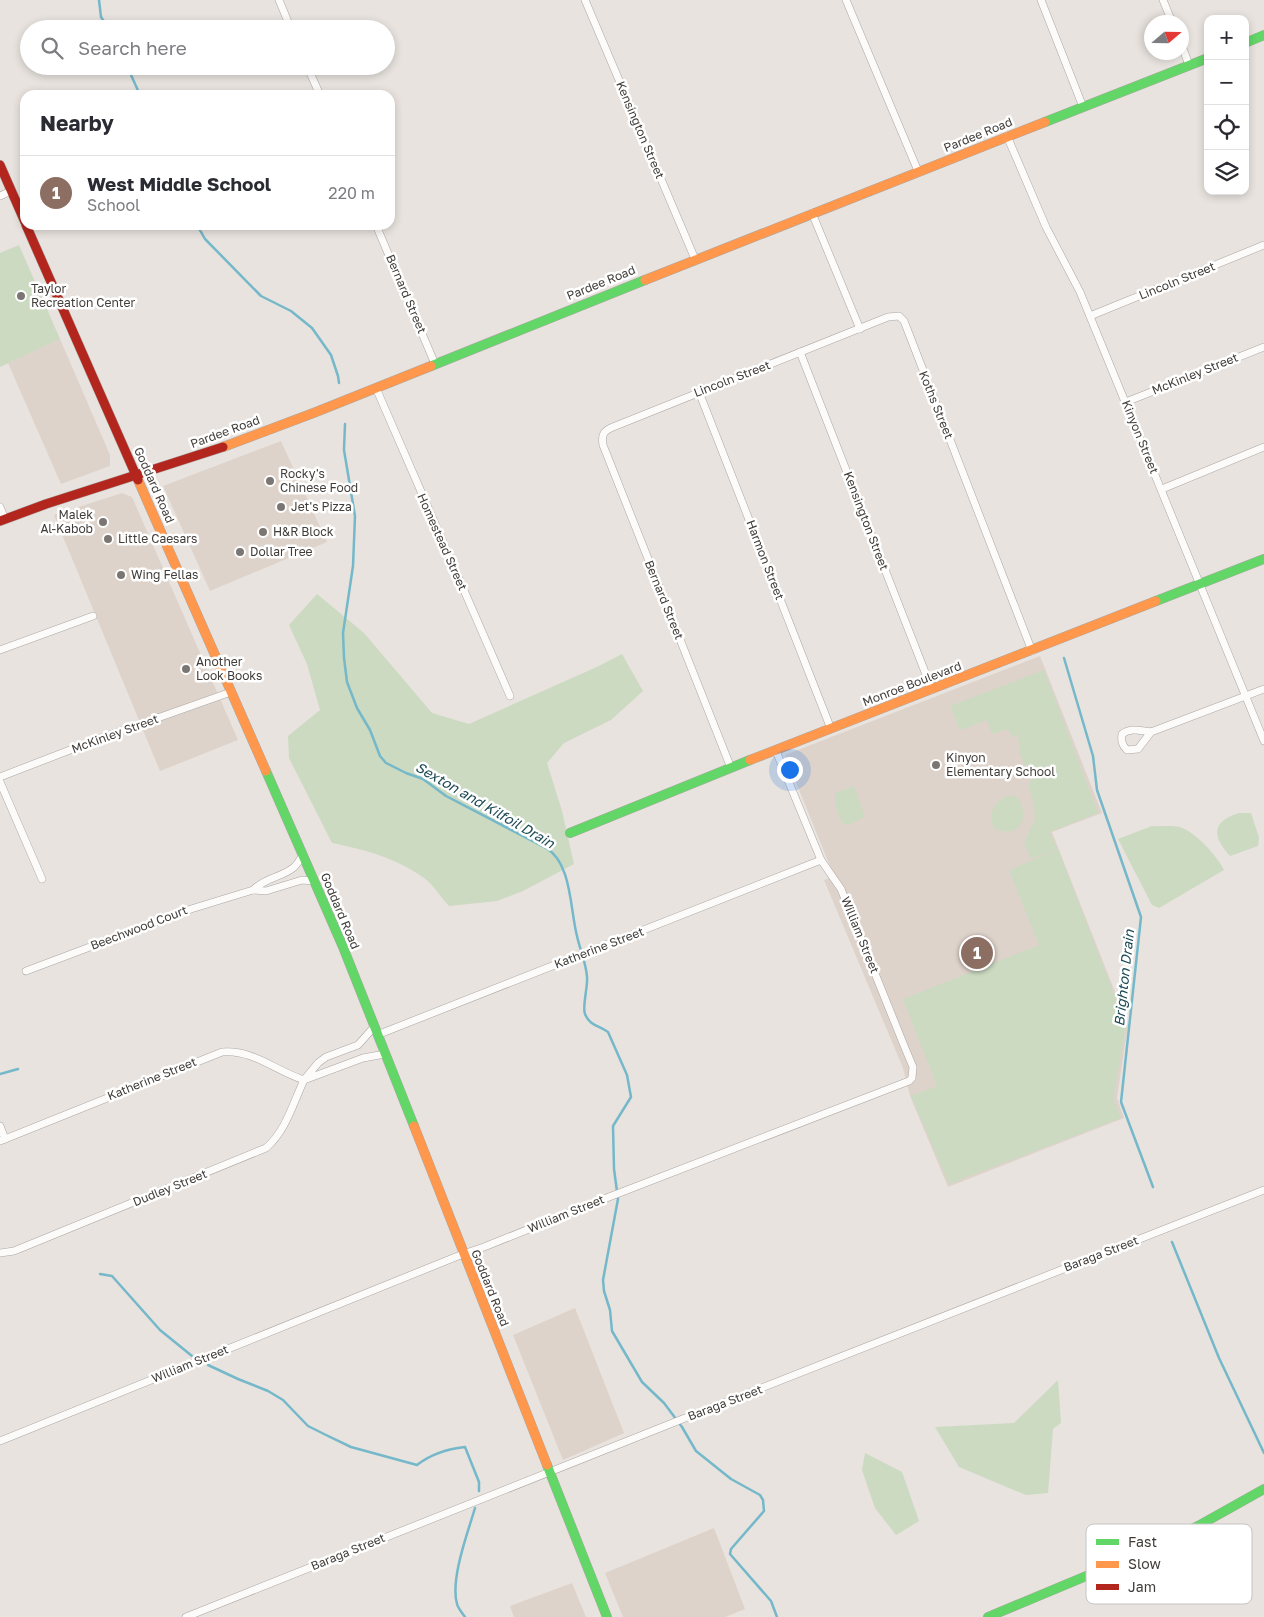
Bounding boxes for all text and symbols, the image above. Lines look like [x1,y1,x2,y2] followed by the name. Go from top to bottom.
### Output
[1144,15,1189,60] north arrow
[1204,15,1249,195] map controls
[1204,15,1249,60] button: +
[20,20,395,75] search box
[38,34,66,62] icon: search
[78,36,187,59] text: Search here
[1204,60,1249,105] button: −
[613,79,668,181] street label: Kensington Street
[1204,105,1249,150] button: locate
[40,110,114,136] text: Nearby
[941,114,1014,155] street label: Pardee Road
[1204,150,1249,195] button: layers
[87,172,271,195] text: West Middle School
[52,183,60,203] text: 1
[328,183,375,203] text: 220 m
[87,195,140,215] text: School
[383,252,430,336] street label: Bernard Street
[1136,258,1217,303] street label: Lincoln Street
[564,262,637,303] street label: Pardee Road
[31,281,135,310] place label: Taylor Recreation Center
[15,290,27,302] marker: Taylor Recreation Center
[1150,349,1240,398] street label: McKinley Street
[691,357,772,400] street label: Lincoln Street
[916,368,957,441] street label: Koths Street
[1119,398,1162,476] street label: Kinyon Street
[188,412,262,451] street label: Pardee Road
[131,444,178,525] street label: Goddard Road
[280,466,358,495] place label: Rocky's Chinese Food
[841,469,892,573] street label: Kensington Street
[264,475,276,487] marker: Rocky's Chinese Food
[414,491,471,593] street label: Homestead Street
[291,499,352,514] place label: Jet's Pizza
[275,501,287,513] marker: Jet's Pizza
[40,507,93,536] place label: Malek Al-Kabob
[97,516,109,528] marker: Malek Al-Kabob
[743,518,788,602] street label: Harmon Street
[273,524,334,539] place label: H&R Block
[257,526,269,538] marker: H&R Block
[118,531,197,546] place label: Little Caesars
[102,533,114,545] marker: Little Caesars
[250,544,313,559] place label: Dollar Tree
[234,546,246,558] marker: Dollar Tree
[642,558,687,642] street label: Bernard Street
[131,567,198,582] place label: Wing Fellas
[115,569,127,581] marker: Wing Fellas
[196,654,262,683] place label: Another Look Books
[860,658,963,709] street label: Monroe Boulevard
[180,663,192,675] marker: Another Look Books
[69,711,161,756] street label: McKinley Street
[946,750,1055,779] place label: Kinyon Elementary School
[777,757,803,783] your location
[413,758,559,852] water label: Sexton and Kilfoil Drain
[930,759,942,771] marker: Kinyon Elementary School
[318,870,363,951] street label: Goddard Road
[838,894,883,976] street label: William Street
[88,902,190,953] street label: Beechwood Court
[552,923,646,972] street label: Katherine Street
[1110,927,1137,1027] water label: Brighton Drain
[961,934,993,972] pin: 1
[105,1054,199,1103] street label: Katherine Street
[131,1166,209,1209] street label: Dudley Street
[525,1191,607,1236] street label: William Street
[1061,1232,1140,1275] street label: Baraga Street
[468,1247,513,1328] street label: Goddard Road
[149,1341,231,1386] street label: William Street
[685,1381,764,1424] street label: Baraga Street
[1086,1524,1252,1604] legend
[308,1530,387,1573] street label: Baraga Street
[1128,1533,1157,1550] text: Fast
[1128,1555,1161,1572] text: Slow
[1128,1578,1156,1595] text: Jam

